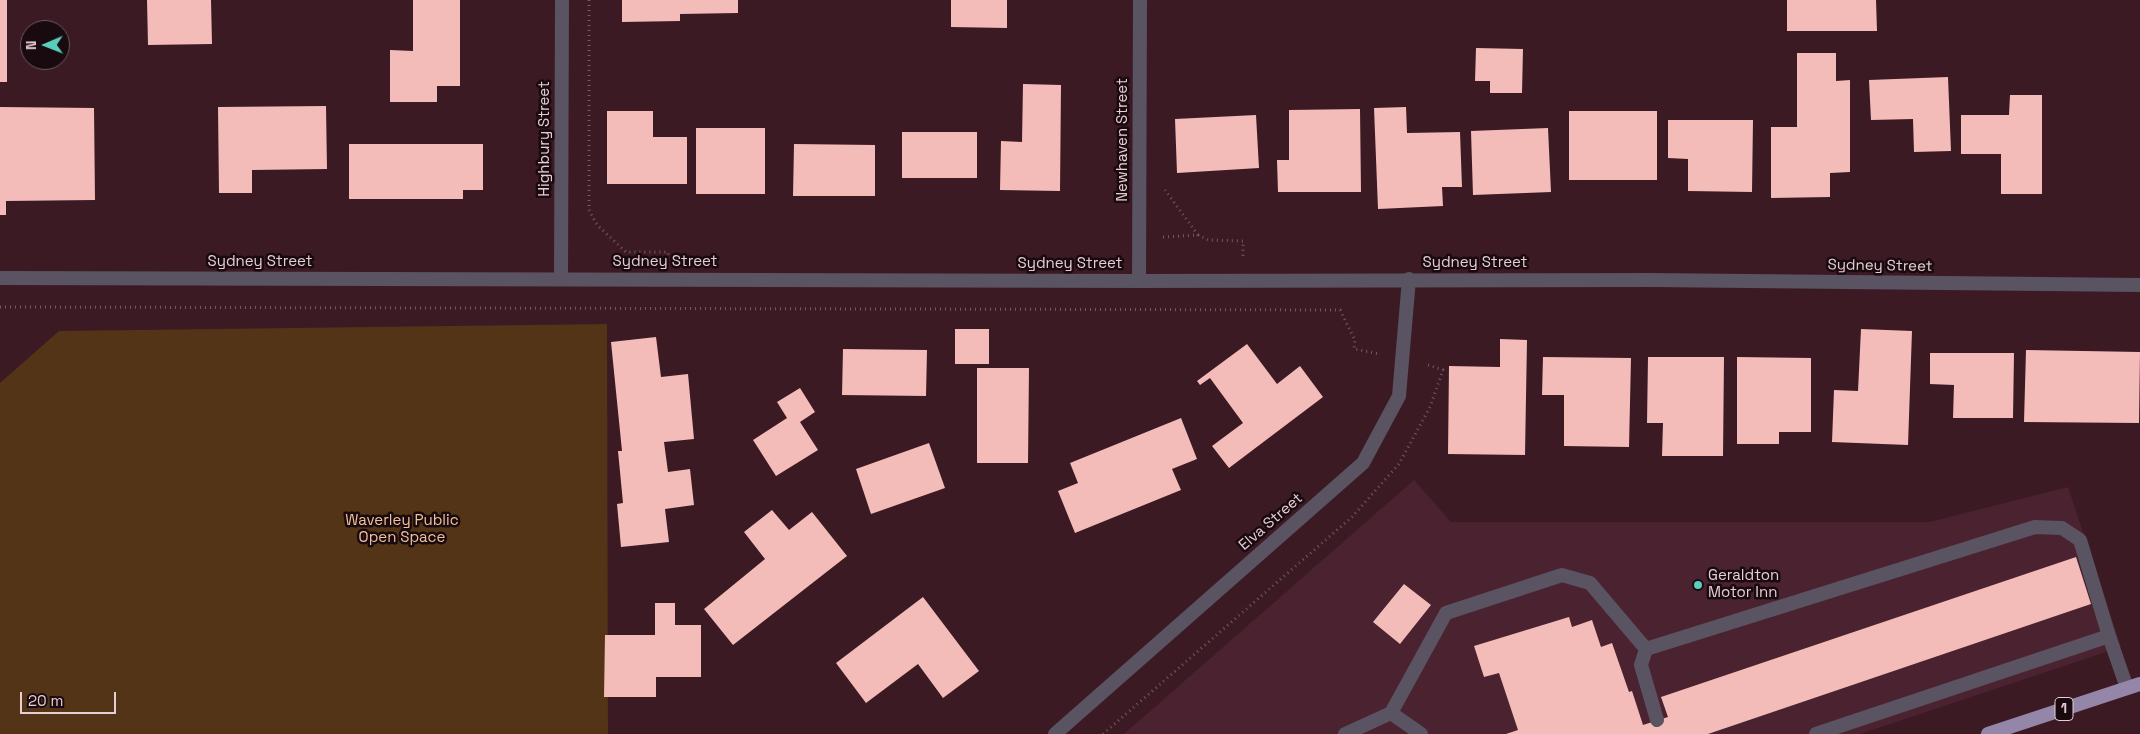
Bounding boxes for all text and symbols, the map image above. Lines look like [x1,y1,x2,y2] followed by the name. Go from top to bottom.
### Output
[20,20,70,70] north arrow
[22,40,40,50] text: N
[1114,78,1132,202] street label: Newhaven Street
[536,81,554,197] street label: Highbury Street
[208,253,312,271] street label: Sydney Street
[613,253,717,271] street label: Sydney Street
[1423,254,1527,272] street label: Sydney Street
[1018,255,1122,273] street label: Sydney Street
[1827,256,1933,276] street label: Sydney Street
[1236,490,1306,554] street label: Elva Street
[345,512,459,547] park label: Waverley Public Open Space
[1708,567,1779,602] place label: Geraldton Motor Inn
[1692,579,1704,591] marker: Geraldton Motor Inn
[22,682,119,714] scale bar
[28,691,63,710] text: 20 m
[2055,698,2073,721] road number: 1

